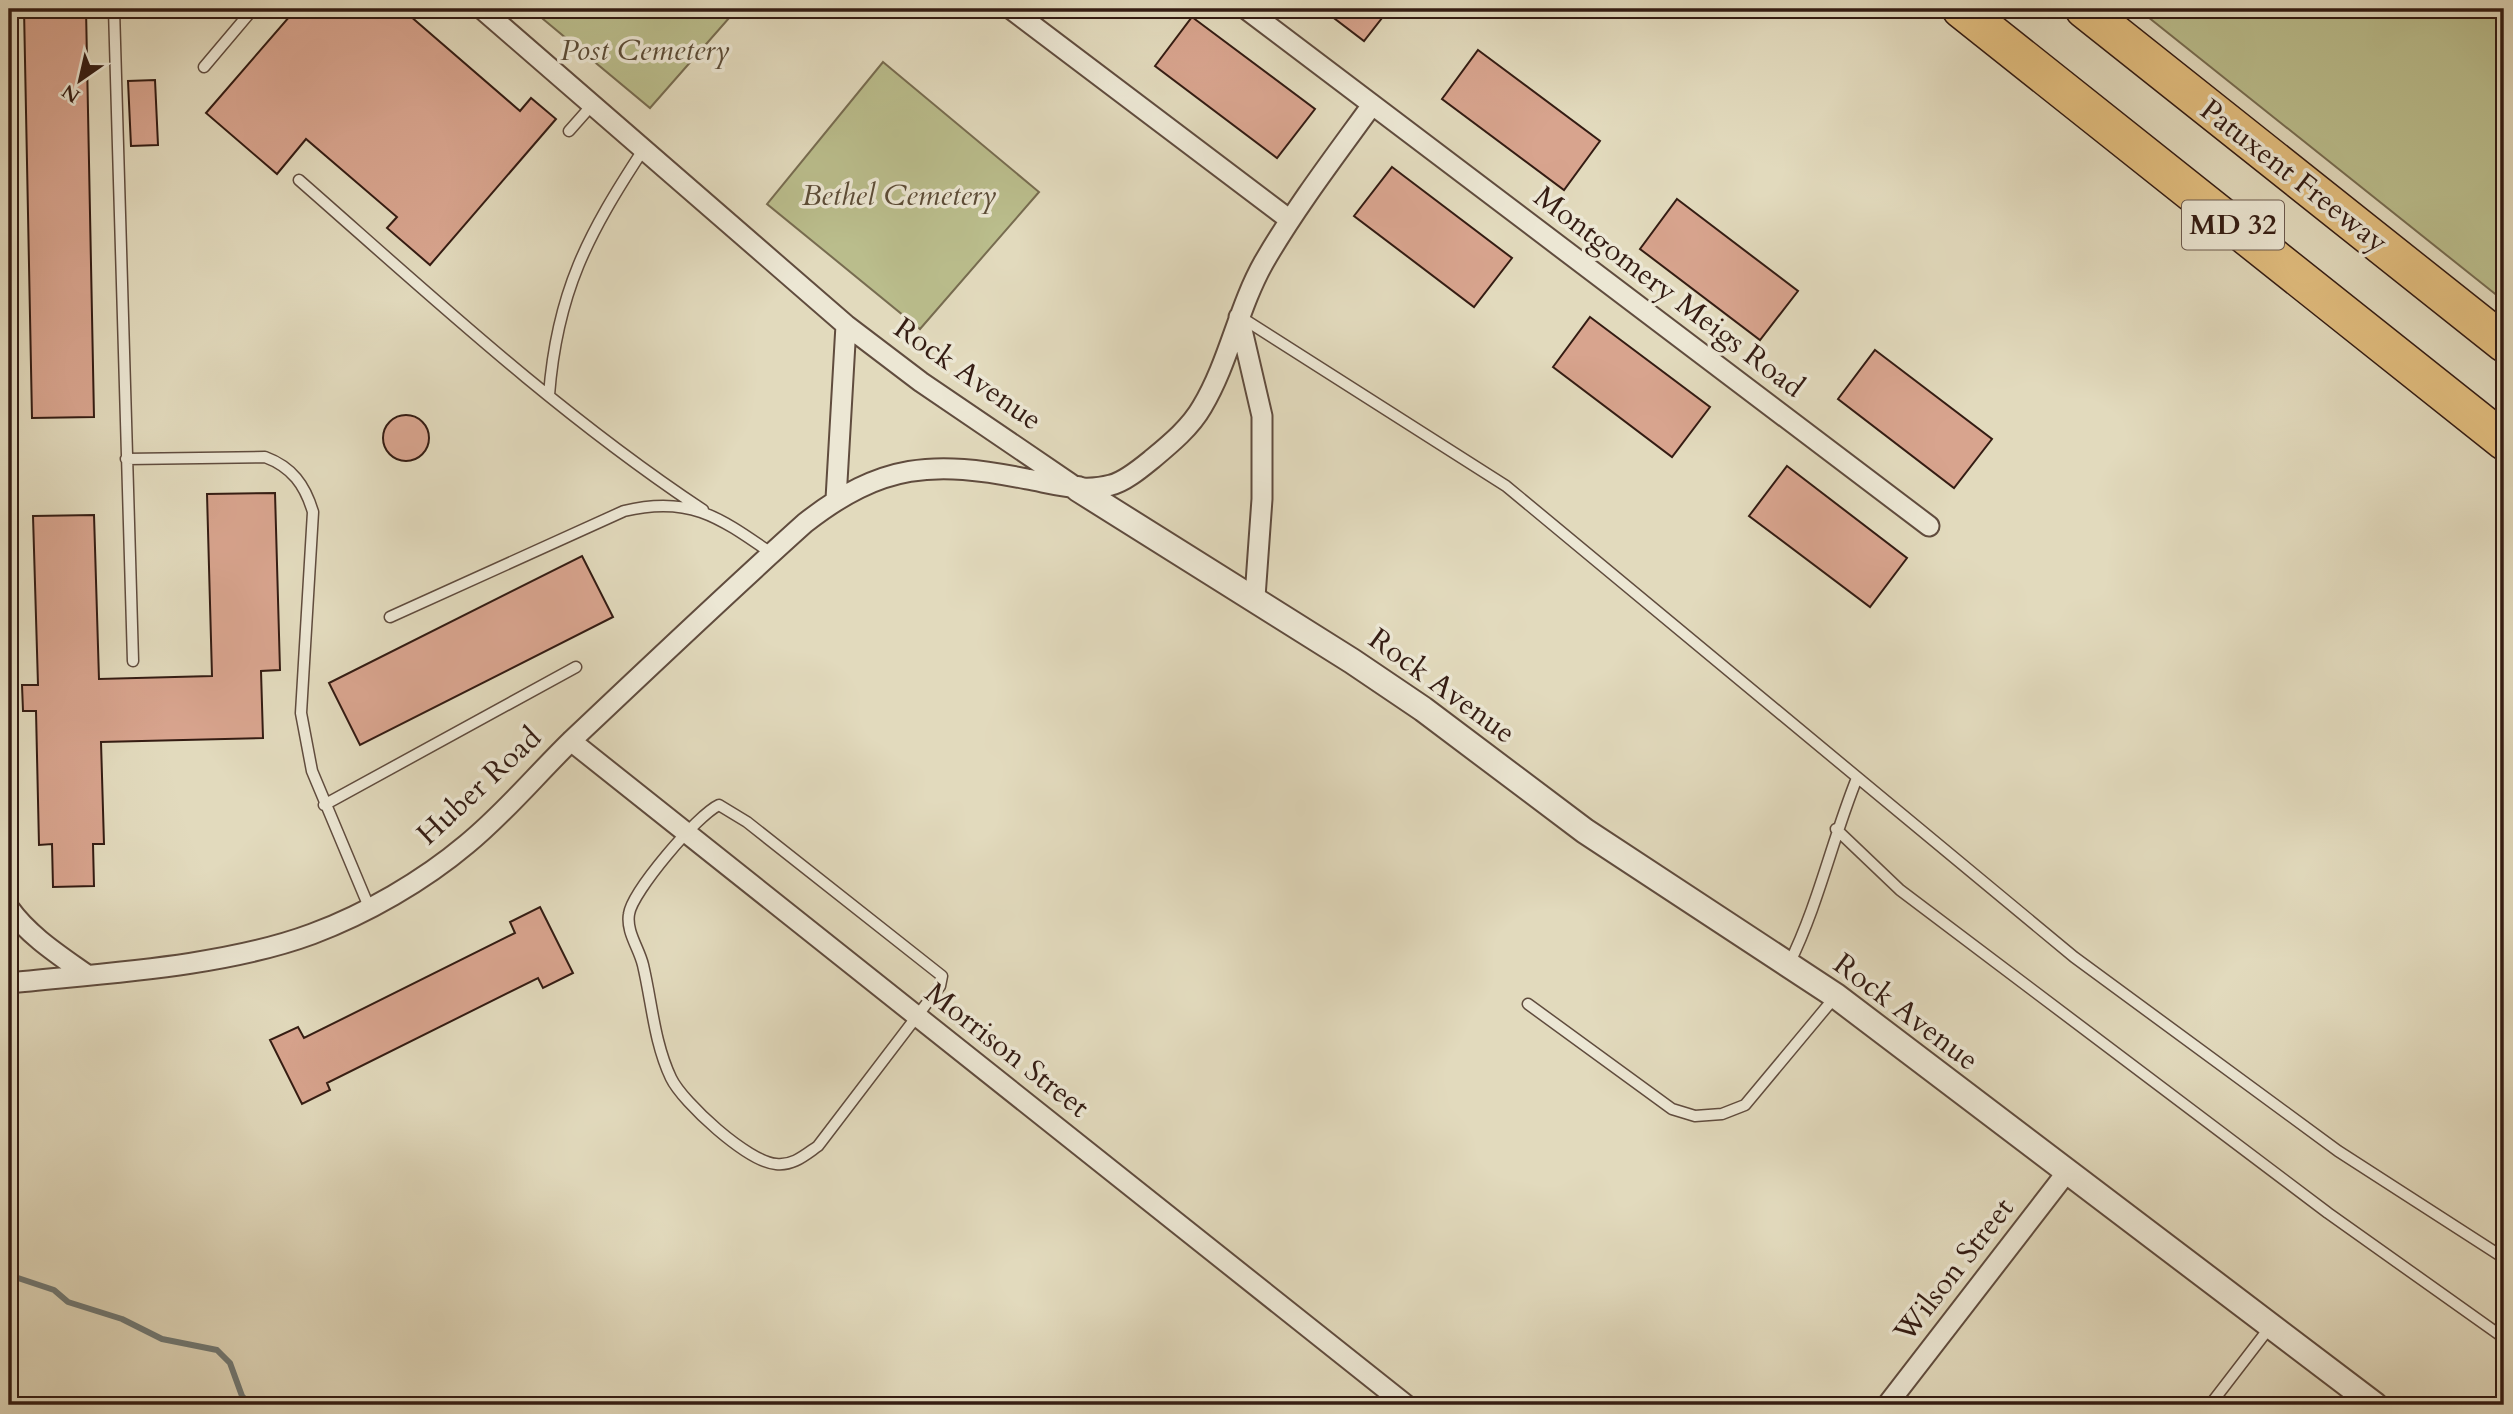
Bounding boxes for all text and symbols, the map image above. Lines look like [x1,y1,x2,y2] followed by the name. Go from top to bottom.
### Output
[560,30,730,71] park label: Post Cemetery
[46,46,116,116] north arrow
[57,78,85,109] text: N
[2192,90,2397,262] street label: Patuxent Freeway
[802,175,997,216] park label: Bethel Cemetery
[1525,177,1813,407] street label: Montgomery Meigs Road
[2182,201,2284,250] road number: MD 32
[886,308,1050,440] street label: Rock Avenue
[1360,619,1524,753] street label: Rock Avenue
[408,718,550,854] street label: Huber Road
[1825,944,1987,1080] street label: Rock Avenue
[916,973,1098,1128] street label: Morrison Street
[1884,1189,2024,1351] street label: Wilson Street

